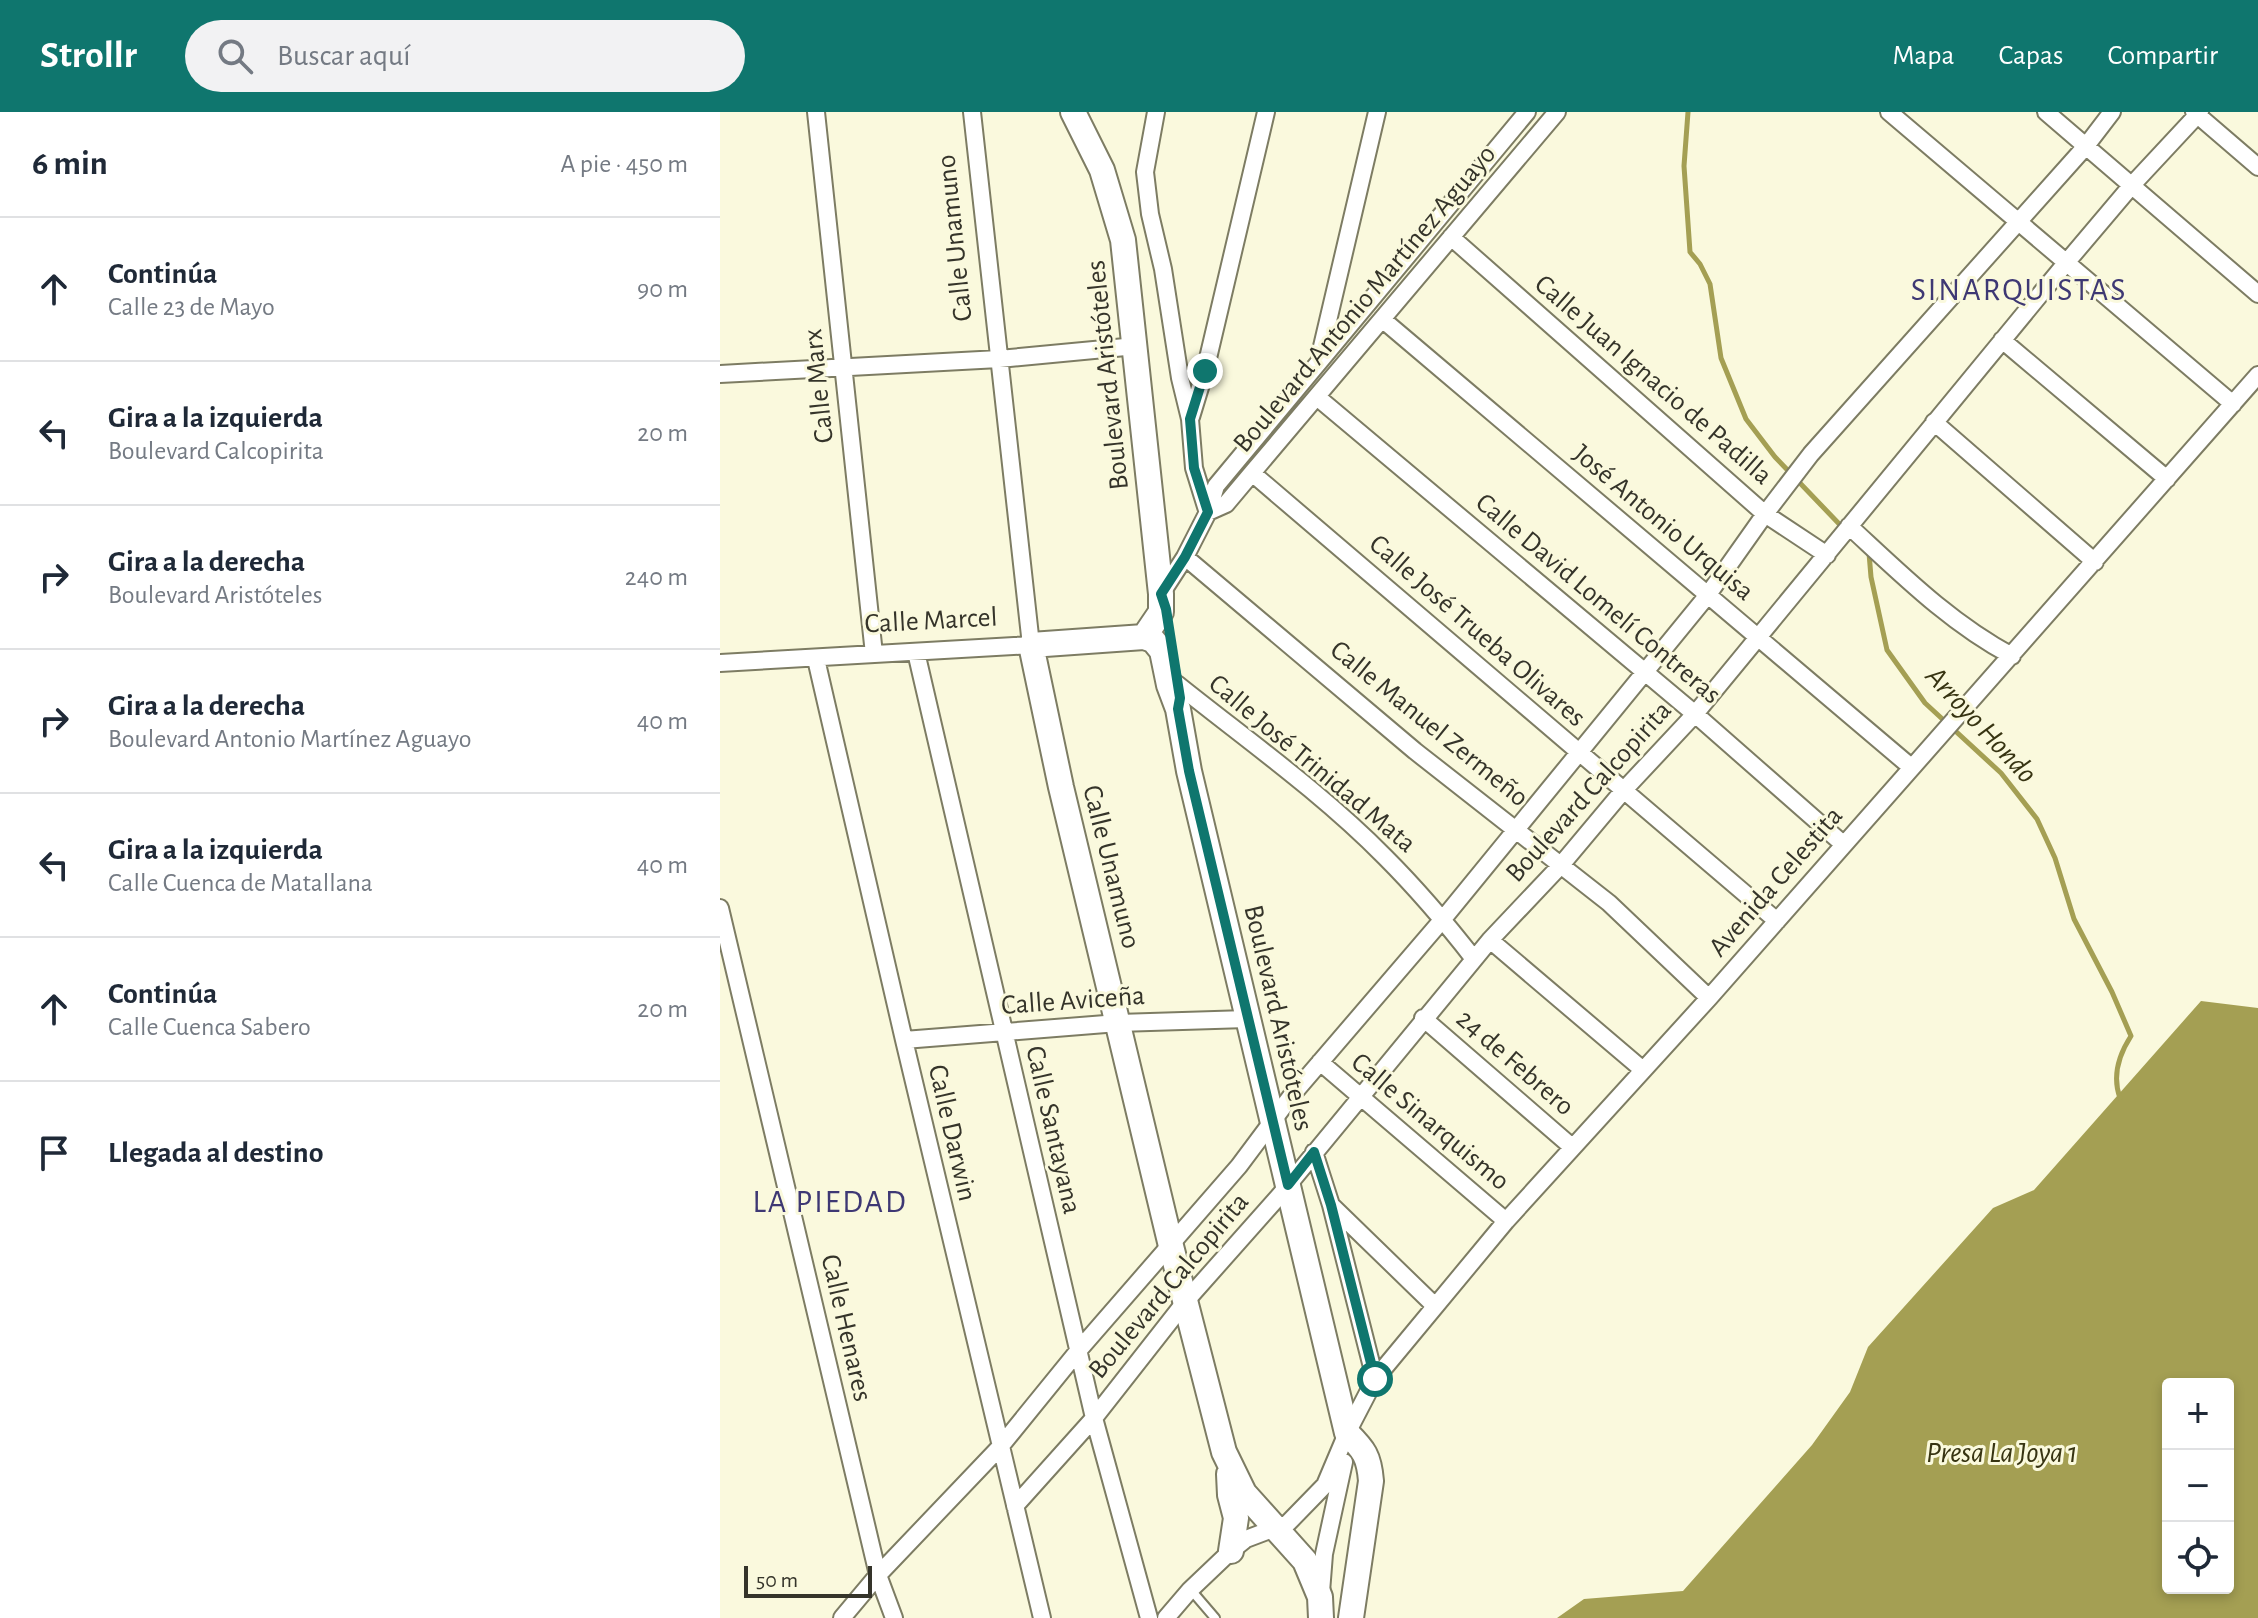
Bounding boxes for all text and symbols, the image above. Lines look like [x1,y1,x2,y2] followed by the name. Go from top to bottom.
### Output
[185,20,745,92] search box
[213,34,257,78] icon: search
[40,37,137,75] text: Strollr
[277,41,411,71] text: Buscar aquí
[1892,42,1954,70] text: Mapa
[1998,42,2063,70] text: Capas
[2107,42,2218,70] text: Compartir
[1228,140,1502,458] street label: Boulevard Antonio Martínez Aguayo
[32,147,108,181] text: 6 min
[560,151,688,177] text: A pie · 450 m
[932,153,978,323] street label: Calle Unamuno
[108,259,217,289] text: Continúa
[1082,259,1134,491] street label: Boulevard Aristóteles
[32,267,76,311] icon: ahead
[1529,270,1777,490] street label: Calle Juan Ignacio de Padilla
[1911,274,2127,306] district label: SINARQUISTAS
[637,276,688,302] text: 90 m
[108,294,275,320] text: Calle 23 de Mayo
[799,328,839,444] street label: Calle Marx
[1187,353,1223,389] route end
[108,403,323,433] text: Gira a la izquierda
[32,411,76,455] icon: left
[637,420,688,446] text: 20 m
[108,438,324,464] text: Boulevard Calcopirita
[1567,440,1759,607] street label: José Antonio Urquisa
[1470,489,1726,709] street label: Calle David Lomelí Contreras
[1363,530,1591,732] street label: Calle José Trueba Olivares
[108,547,305,577] text: Gira a la derecha
[32,555,76,599] icon: right
[625,564,688,590] text: 240 m
[108,582,322,608] text: Boulevard Aristóteles
[864,604,998,638] street label: Calle Marcel
[1325,636,1533,812] street label: Calle Manuel Zermeño
[1919,660,2042,789] water label: Arroyo Hondo
[1203,669,1421,859] street label: Calle José Trinidad Mata
[108,691,305,721] text: Gira a la derecha
[1501,696,1677,888] street label: Boulevard Calcopirita
[32,699,76,743] icon: right
[637,708,688,734] text: 40 m
[108,726,472,752] text: Boulevard Antonio Martínez Aguayo
[1077,782,1145,952] street label: Calle Unamuno
[1704,802,1848,962] street label: Avenida Celestita
[108,835,323,865] text: Gira a la izquierda
[32,843,76,887] icon: left
[637,852,688,878] text: 40 m
[108,870,373,896] text: Calle Cuenca de Matallana
[1238,902,1318,1134] street label: Boulevard Aristóteles
[108,979,217,1009] text: Continúa
[1000,982,1146,1020] street label: Calle Aviceña
[32,987,76,1031] icon: ahead
[637,996,688,1022] text: 20 m
[1451,1005,1579,1121] street label: 24 de Febrero
[108,1014,311,1040] text: Calle Cuenca Sabero
[1020,1043,1086,1217] street label: Calle Santayana
[1346,1048,1514,1196] street label: Calle Sinarquismo
[923,1062,981,1204] street label: Calle Darwin
[32,1131,76,1175] icon: arrive
[108,1138,324,1168] text: Llegada al destino
[752,1186,908,1218] district label: LA PIEDAD
[1084,1188,1254,1384] street label: Boulevard Calcopirita
[816,1252,876,1404] street label: Calle Henares
[1357,1361,1393,1397] route start
[2162,1378,2234,1594] map controls
[2162,1378,2234,1450] button: +
[1926,1438,2078,1468] water label: Presa La Joya 1
[2162,1450,2234,1522] button: −
[2162,1522,2234,1594] button: locate
[744,1562,872,1598] scale bar
[756,1569,798,1591] text: 50 m

